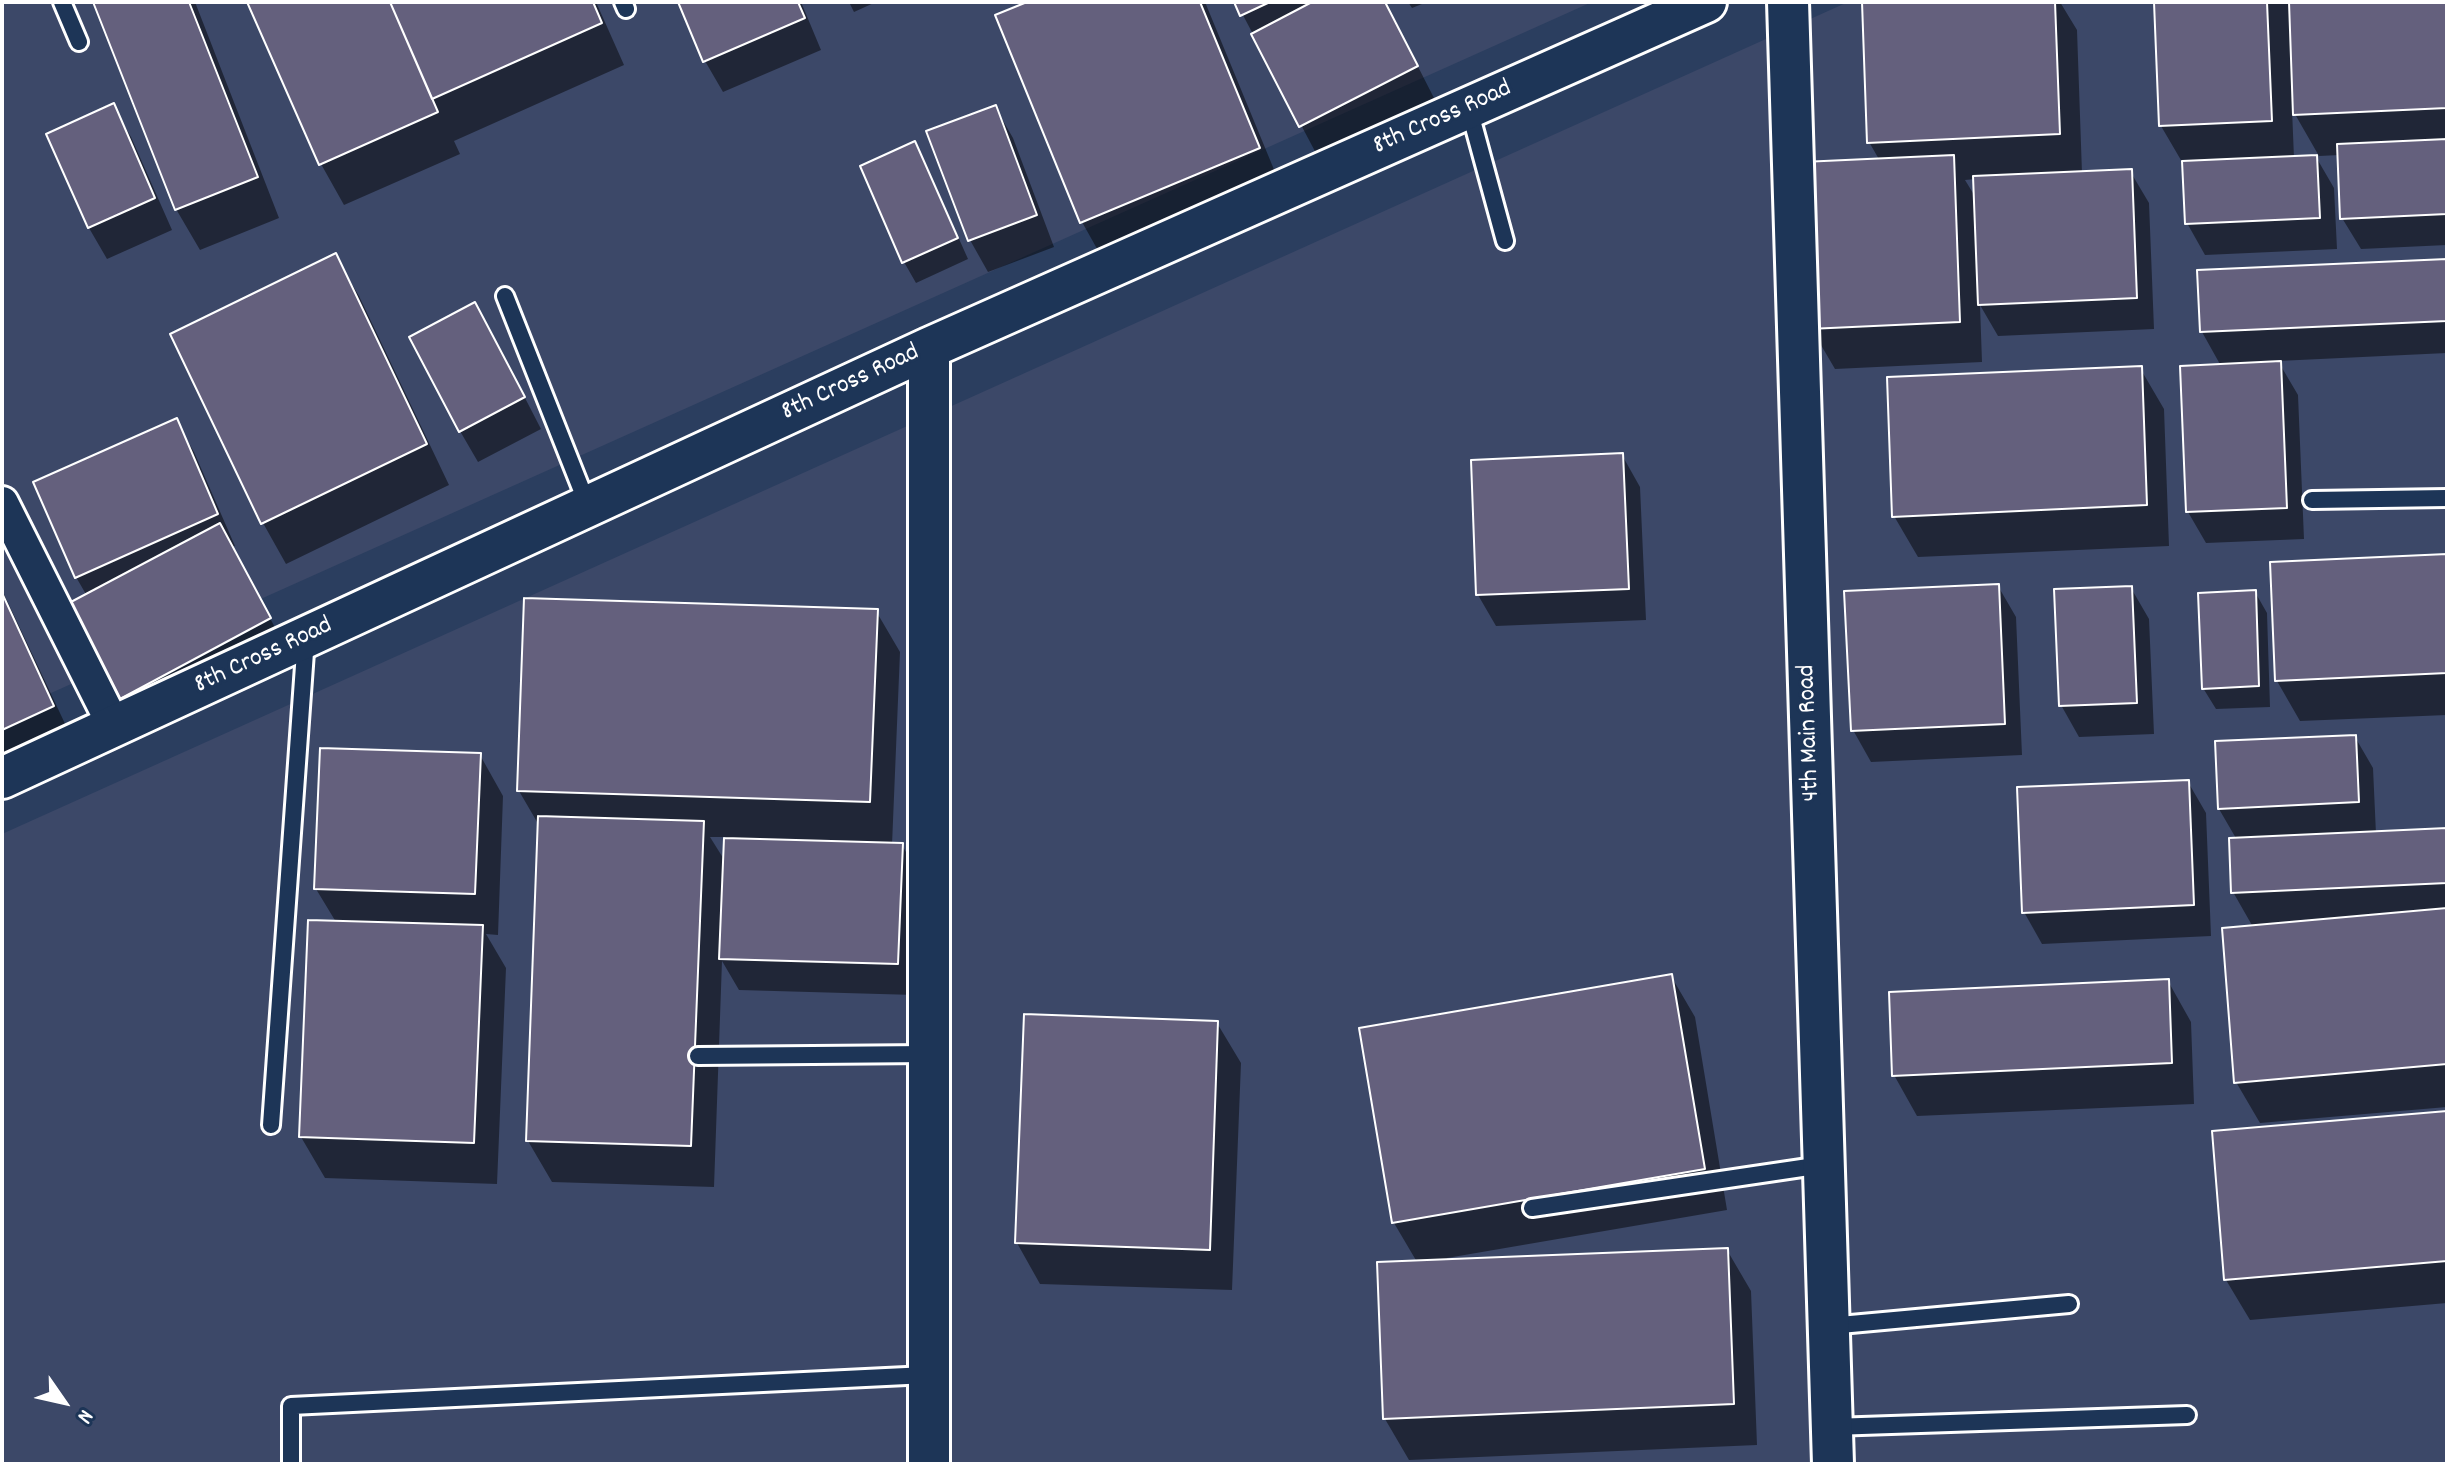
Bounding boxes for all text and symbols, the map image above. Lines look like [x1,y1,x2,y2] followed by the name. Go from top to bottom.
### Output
[1369,75,1517,163] street label: 8th Cross Road
[777,339,925,429] street label: 8th Cross Road
[190,612,338,702] street label: 8th Cross Road
[1793,664,1829,802] street label: 4th Main Road
[24,1362,104,1442] north arrow
[68,1403,100,1429] text: N

